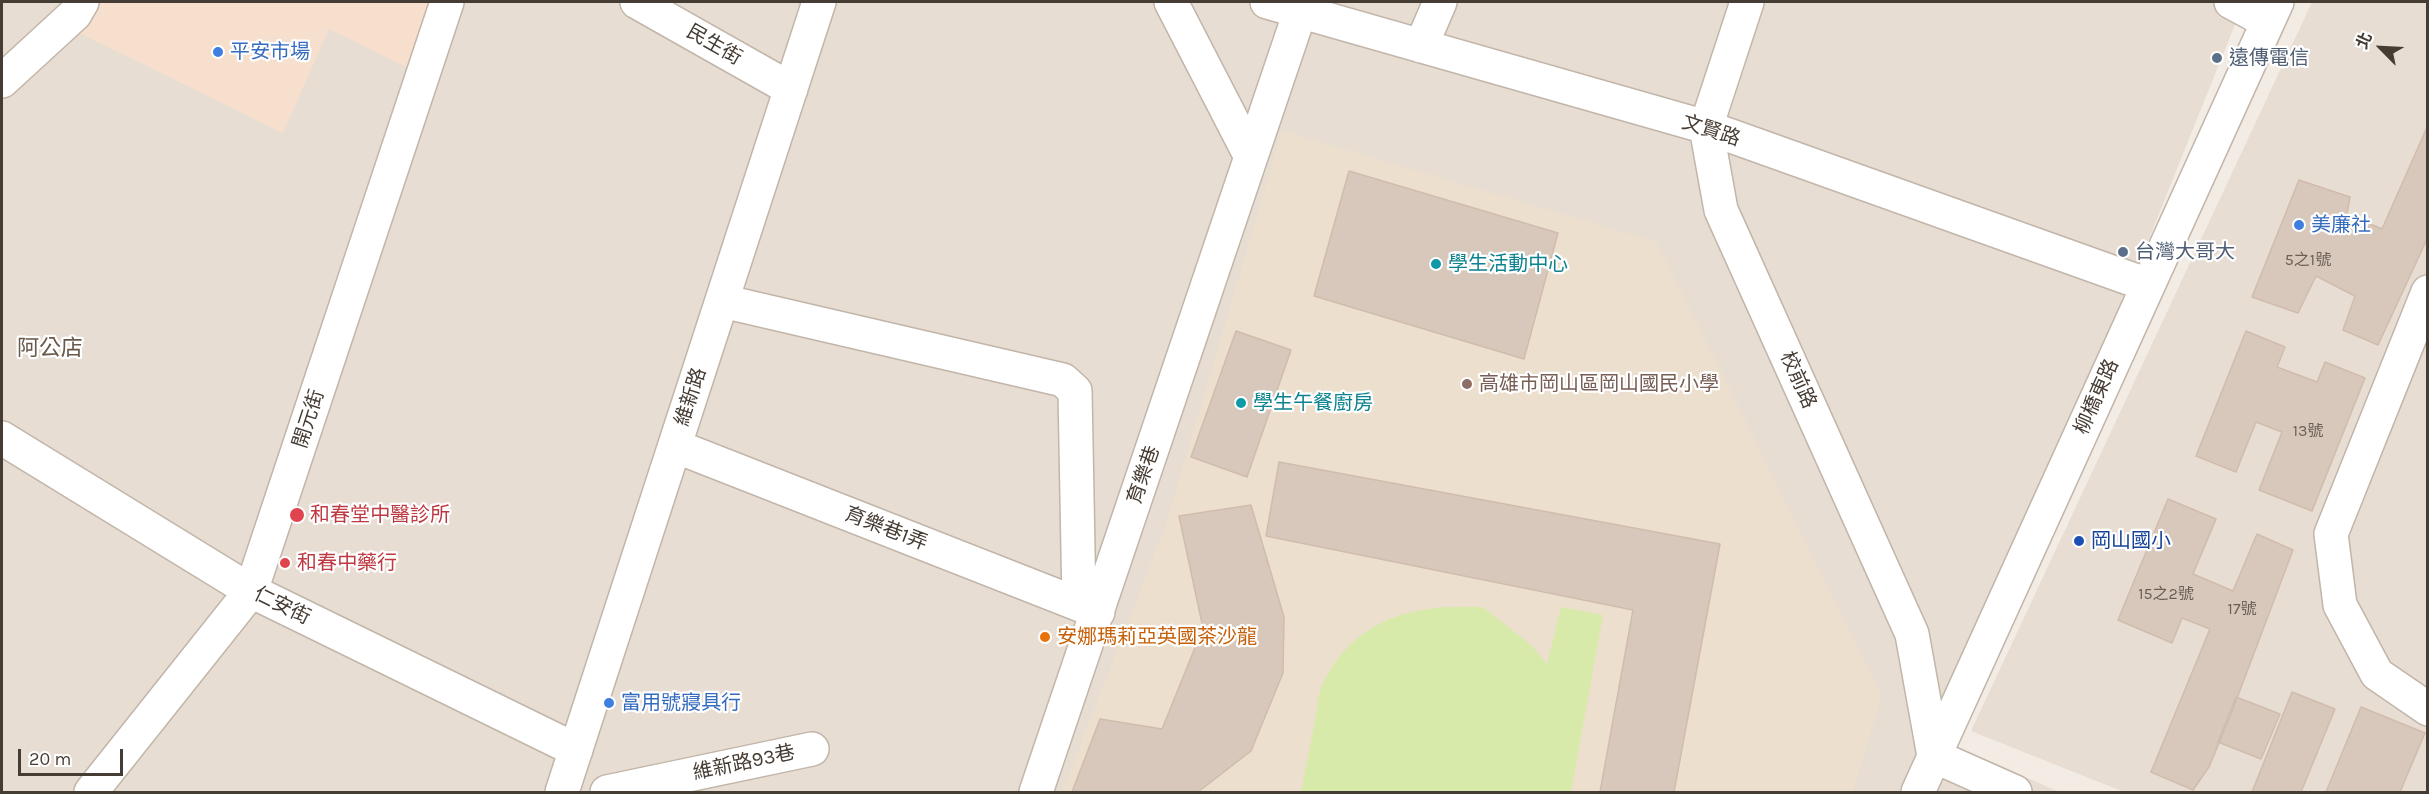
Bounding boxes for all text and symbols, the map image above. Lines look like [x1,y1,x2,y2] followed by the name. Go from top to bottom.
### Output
[2351,18,2411,78] north arrow
[682,20,746,70] street label: 民生街
[2352,29,2376,52] text: 北
[230,40,310,64] place label: 平安市場
[211,45,225,59] marker: 平安市場
[2229,46,2309,70] place label: 遠傳電信
[2210,51,2224,65] marker: 遠傳電信
[1679,110,1743,152] street label: 文賢路
[2311,213,2371,237] place label: 美廉社
[2292,218,2306,232] marker: 美廉社
[2135,240,2235,264] place label: 台灣大哥大
[2116,245,2130,259] marker: 台灣大哥大
[2285,250,2331,270] house number: 5之1號
[1448,252,1568,276] place label: 學生活動中心
[1429,257,1443,271] marker: 學生活動中心
[17,336,83,362] district label: 阿公店
[1775,348,1821,412] street label: 校前路
[2070,356,2124,438] street label: 柳橋東路
[670,365,712,429] street label: 維新路
[1479,372,1719,396] place label: 高雄市岡山區岡山國民小學
[1460,377,1474,391] marker: 高雄市岡山區岡山國民小學
[288,387,330,451] street label: 開元街
[1253,391,1373,415] place label: 學生午餐廚房
[1234,396,1248,410] marker: 學生午餐廚房
[2293,421,2323,441] house number: 13號
[1123,443,1165,507] street label: 育樂巷
[841,502,931,556] street label: 育樂巷1弄
[310,503,450,527] place label: 和春堂中醫診所
[288,506,306,524] marker: 和春堂中醫診所
[2091,529,2171,553] place label: 岡山國小
[2072,534,2086,548] marker: 岡山國小
[297,551,397,575] place label: 和春中藥行
[278,556,292,570] marker: 和春中藥行
[250,582,314,630] street label: 仁安街
[2138,584,2194,604] house number: 15之2號
[2228,599,2256,619] house number: 17號
[1057,625,1257,649] place label: 安娜瑪莉亞英國茶沙龍
[1038,630,1052,644] marker: 安娜瑪莉亞英國茶沙龍
[621,691,741,715] place label: 富用號寢具行
[602,696,616,710] marker: 富用號寢具行
[21,737,126,775] scale bar
[691,741,797,785] street label: 維新路93巷
[29,748,71,770] text: 20 m

